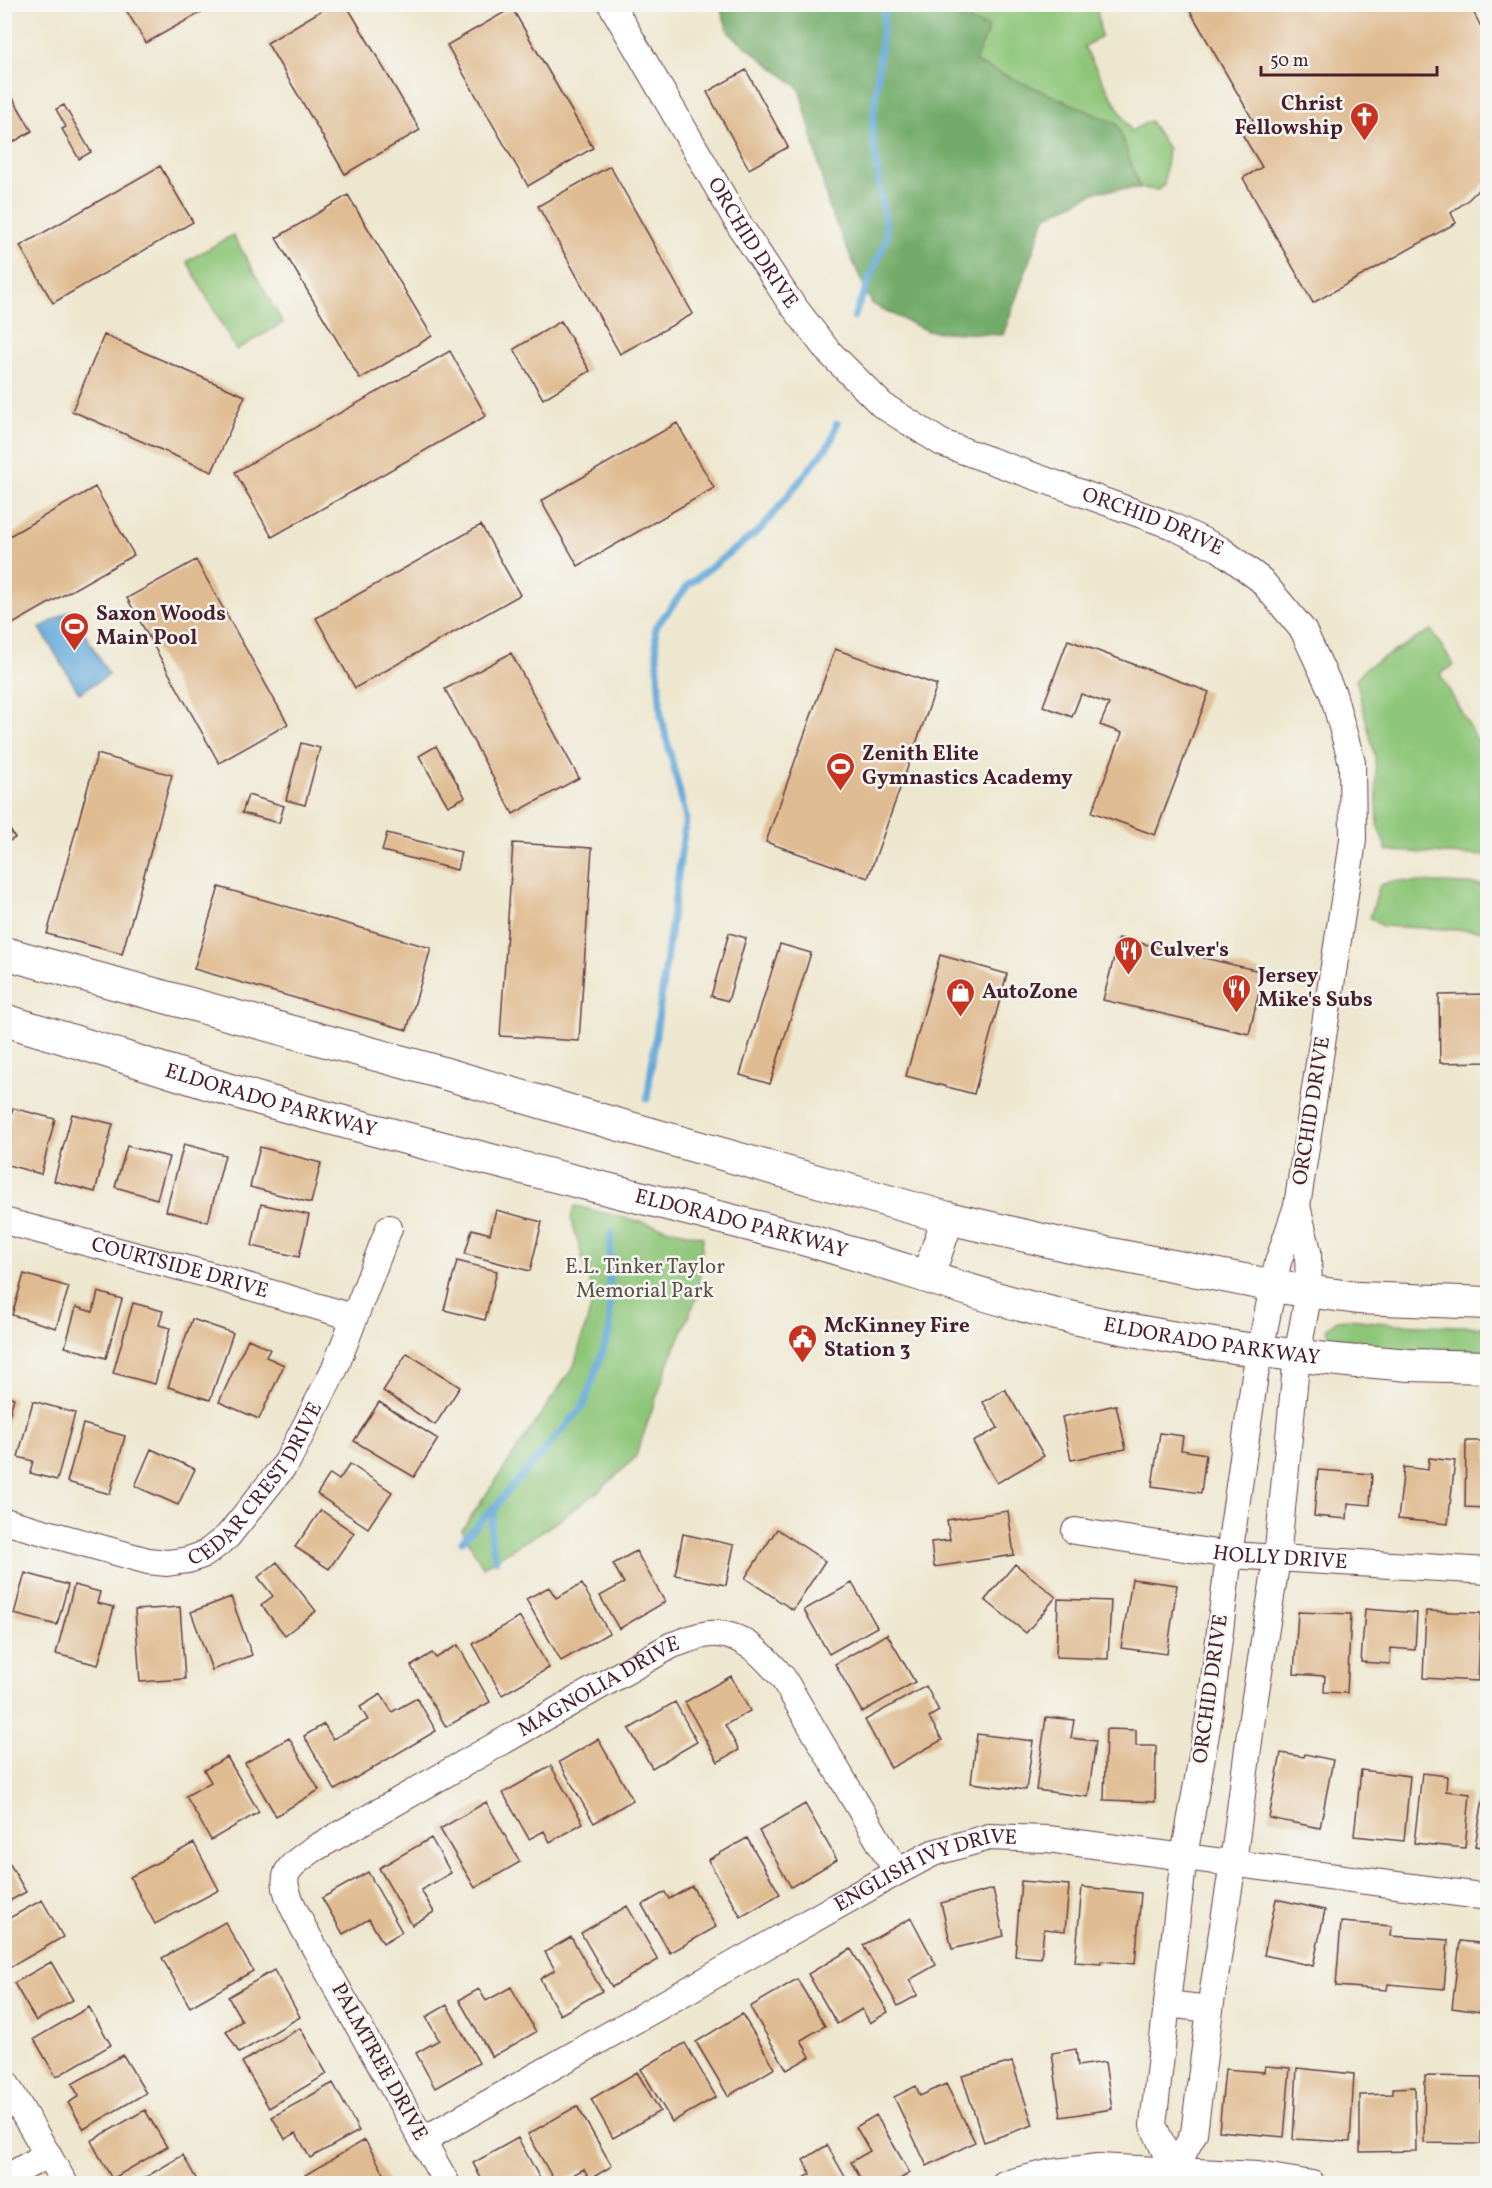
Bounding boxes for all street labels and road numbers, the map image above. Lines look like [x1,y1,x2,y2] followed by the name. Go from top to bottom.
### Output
[700,172,805,315] street label: ORCHID DRIVE
[1078,480,1228,563] street label: ORCHID DRIVE
[1286,1034,1338,1188] street label: ORCHID DRIVE
[161,1056,380,1145] street label: ELDORADO PARKWAY
[632,1182,851,1266] street label: ELDORADO PARKWAY
[88,1230,272,1306] street label: COURTSIDE DRIVE
[1101,1310,1322,1372] street label: ELDORADO PARKWAY
[184,1397,330,1573] street label: CEDAR CREST DRIVE
[1211,1538,1348,1577] street label: HOLLY DRIVE
[1186,1613,1236,1765] street label: ORCHID DRIVE
[512,1629,683,1744] street label: MAGNOLIA DRIVE
[829,1823,1018,1919] street label: ENGLISH IVY DRIVE
[324,1978,434,2146] street label: PALMTREE DRIVE

